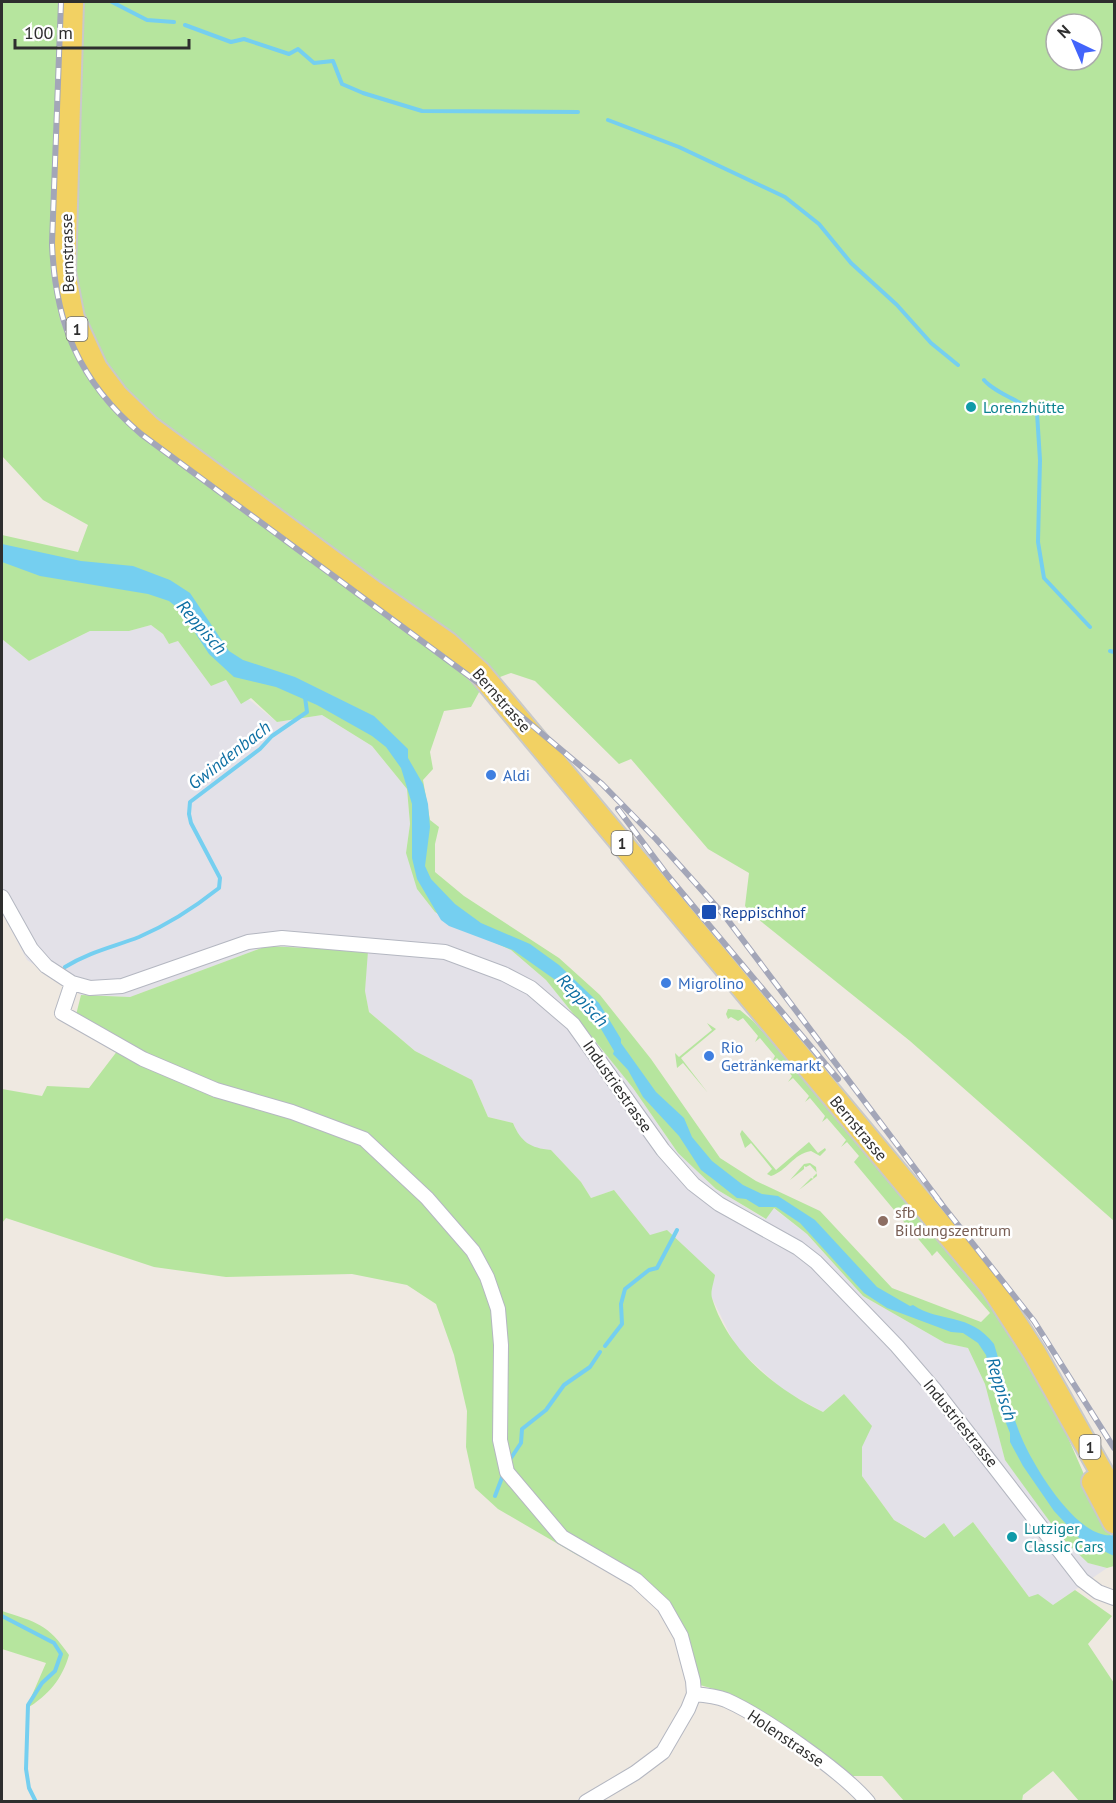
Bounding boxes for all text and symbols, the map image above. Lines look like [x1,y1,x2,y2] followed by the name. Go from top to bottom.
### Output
[15,12,189,50] scale bar
[1044,12,1104,72] north arrow
[1053,20,1074,42] text: N
[24,21,73,44] text: 100 m
[56,213,78,293] street label: Bernstrasse
[66,317,88,341] road number: 1
[983,397,1065,417] place label: Lorenzhütte
[964,400,978,414] marker: Lorenzhütte
[172,595,232,659] water label: Reppisch
[469,664,535,736] street label: Bernstrasse
[183,715,275,795] water label: Gwindenbach
[503,765,530,785] place label: Aldi
[484,768,498,782] marker: Aldi
[612,831,632,855] road number: 1
[722,902,806,922] place label: Reppischhof
[700,903,718,921] marker: Reppischhof
[552,968,614,1032] water label: Reppisch
[678,973,744,993] place label: Migrolino
[659,976,673,990] marker: Migrolino
[579,1036,657,1136] street label: Industriestrasse
[721,1037,822,1075] place label: Rio Getränkemarkt
[702,1049,716,1063] marker: Rio Getränkemarkt
[826,1091,892,1165] street label: Bernstrasse
[895,1202,1011,1240] place label: sfb Bildungszentrum
[876,1214,890,1228] marker: sfb Bildungszentrum
[982,1355,1022,1423] water label: Reppisch
[919,1375,1003,1471] street label: Industriestrasse
[1080,1435,1100,1459] road number: 1
[1024,1518,1104,1556] place label: Lutziger Classic Cars
[1005,1530,1019,1544] marker: Lutziger Classic Cars
[744,1705,828,1771] street label: Holenstrasse

